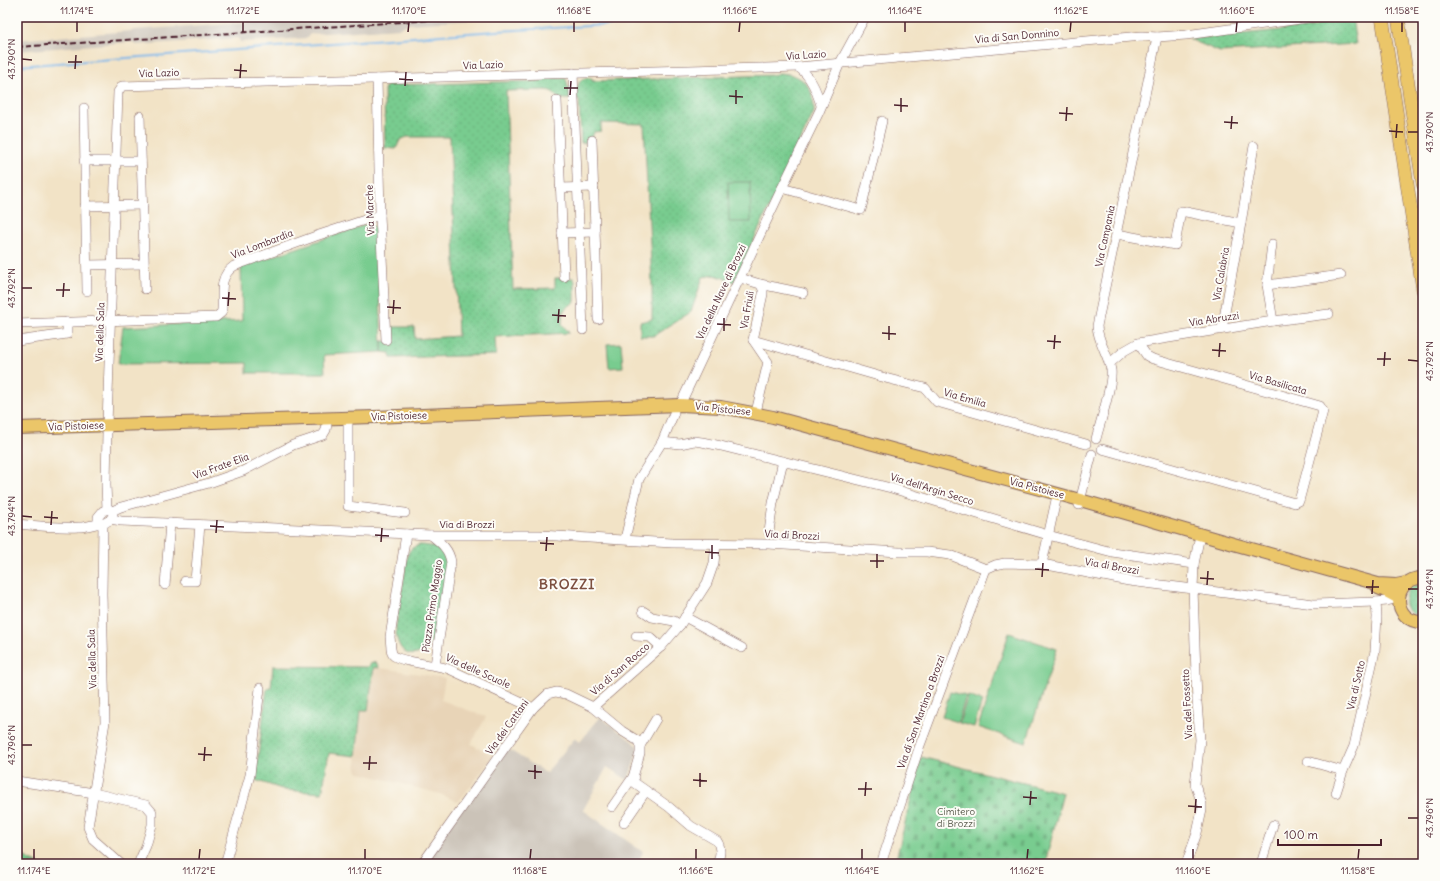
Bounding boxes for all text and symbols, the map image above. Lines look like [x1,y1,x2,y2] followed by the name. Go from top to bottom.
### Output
[60,4,94,17] text: 11.174°E
[226,4,260,17] text: 11.172°E
[392,4,426,17] text: 11.170°E
[557,4,591,17] text: 11.168°E
[723,4,757,17] text: 11.166°E
[888,4,922,17] text: 11.164°E
[1054,4,1088,17] text: 11.162°E
[1219,4,1255,17] text: 11.160°E
[1385,4,1419,17] text: 11.158°E
[974,26,1060,46] street label: Via di San Donnino
[5,38,18,80] text: 43.790°N
[785,47,827,63] street label: Via Lazio
[463,58,504,72] street label: Via Lazio
[139,66,180,80] street label: Via Lazio
[1423,111,1436,153] text: 43.790°N
[363,184,377,236] street label: Via Marche
[1092,204,1118,268] street label: Via Campania
[229,226,295,262] street label: Via Lombardia
[693,242,749,342] street label: Via della Nave di Brozzi
[1210,246,1232,302] street label: Via Calabria
[5,268,18,308] text: 43.792°N
[737,290,757,330] street label: Via Friuli
[92,302,108,362] street label: Via della Sala
[1188,309,1240,329] street label: Via Abruzzi
[1423,341,1436,381] text: 43.792°N
[1247,368,1309,398] street label: Via Basilicata
[942,386,988,410] street label: Via Emilia
[694,400,752,418] street label: Via Pistoiese
[371,409,427,423] street label: Via Pistoiese
[48,419,104,433] street label: Via Pistoiese
[191,450,251,482] street label: Via Frate Elia
[889,470,976,508] street label: Via dell'Argin Secco
[1008,474,1066,502] street label: Via Pistoiese
[5,496,18,536] text: 43.794°N
[440,518,494,531] street label: Via di Brozzi
[764,527,820,543] street label: Via di Brozzi
[1084,555,1140,577] street label: Via di Brozzi
[419,558,445,653] street label: Piazza Primo Maggio
[1423,569,1436,609] text: 43.794°N
[539,575,595,593] district label: BROZZI
[84,629,100,689] street label: Via della Sala
[588,640,652,698] street label: Via di San Rocco
[443,651,513,691] street label: Via delle Scuole
[894,654,948,770] street label: Via di San Martino a Brozzi
[1344,659,1368,711] street label: Via di Sotto
[1179,668,1195,739] street label: Via del Fossetto
[483,697,531,757] street label: Via dei Cattani
[5,725,18,765] text: 43.796°N
[1423,798,1436,838] text: 43.796°N
[937,805,975,830] park label: Cimitero di Brozzi
[1278,821,1381,847] scale bar
[1284,827,1318,842] text: 100 m
[17,864,51,877] text: 11.174°E
[182,864,216,877] text: 11.172°E
[348,864,382,877] text: 11.170°E
[513,864,547,877] text: 11.168°E
[679,864,713,877] text: 11.166°E
[845,864,879,877] text: 11.164°E
[1010,864,1044,877] text: 11.162°E
[1175,864,1211,877] text: 11.160°E
[1341,864,1375,877] text: 11.158°E

